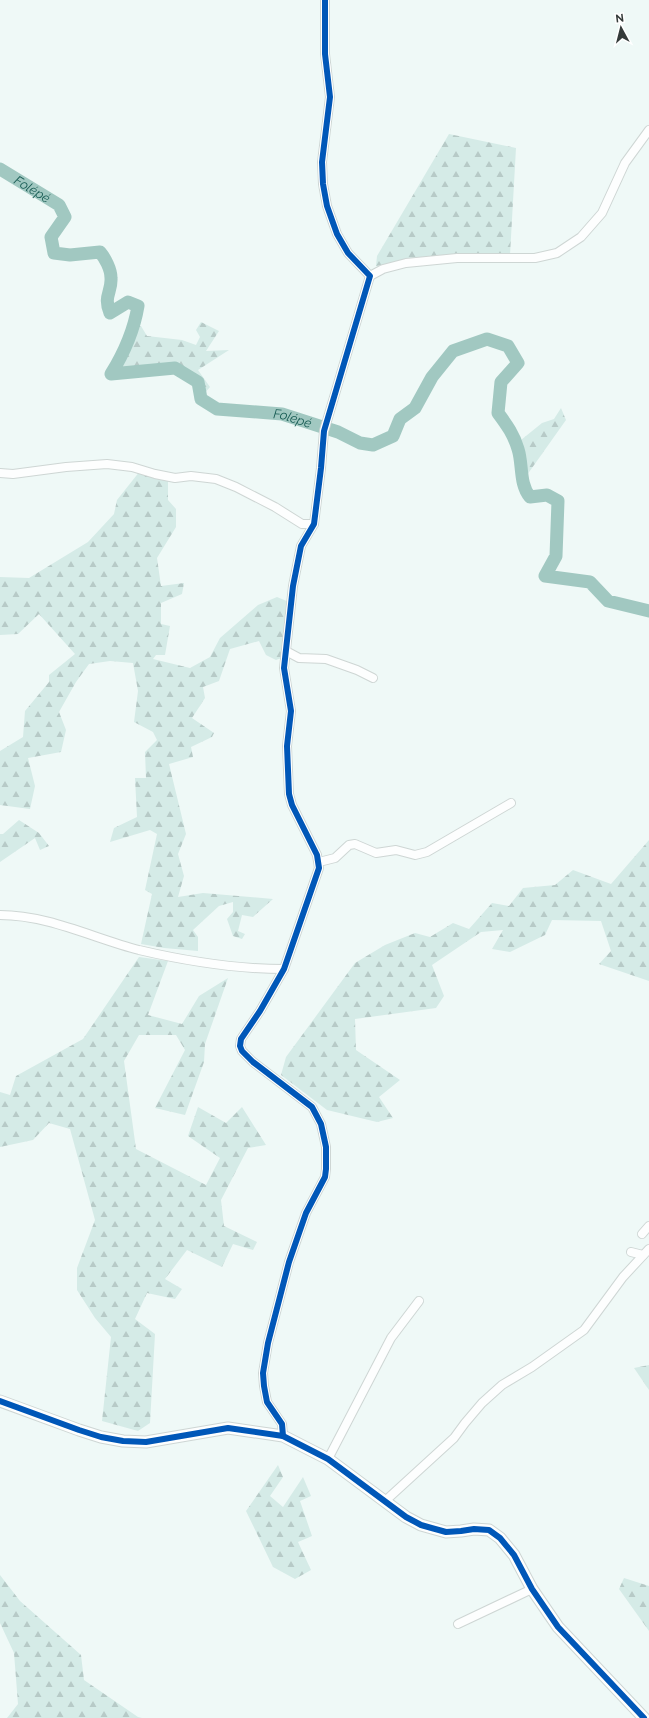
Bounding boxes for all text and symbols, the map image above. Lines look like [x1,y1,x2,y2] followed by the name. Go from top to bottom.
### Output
[601,8,641,48] north arrow
[615,12,625,26] text: N
[11,173,53,206] water label: Folépé
[273,406,314,431] water label: Folépé

